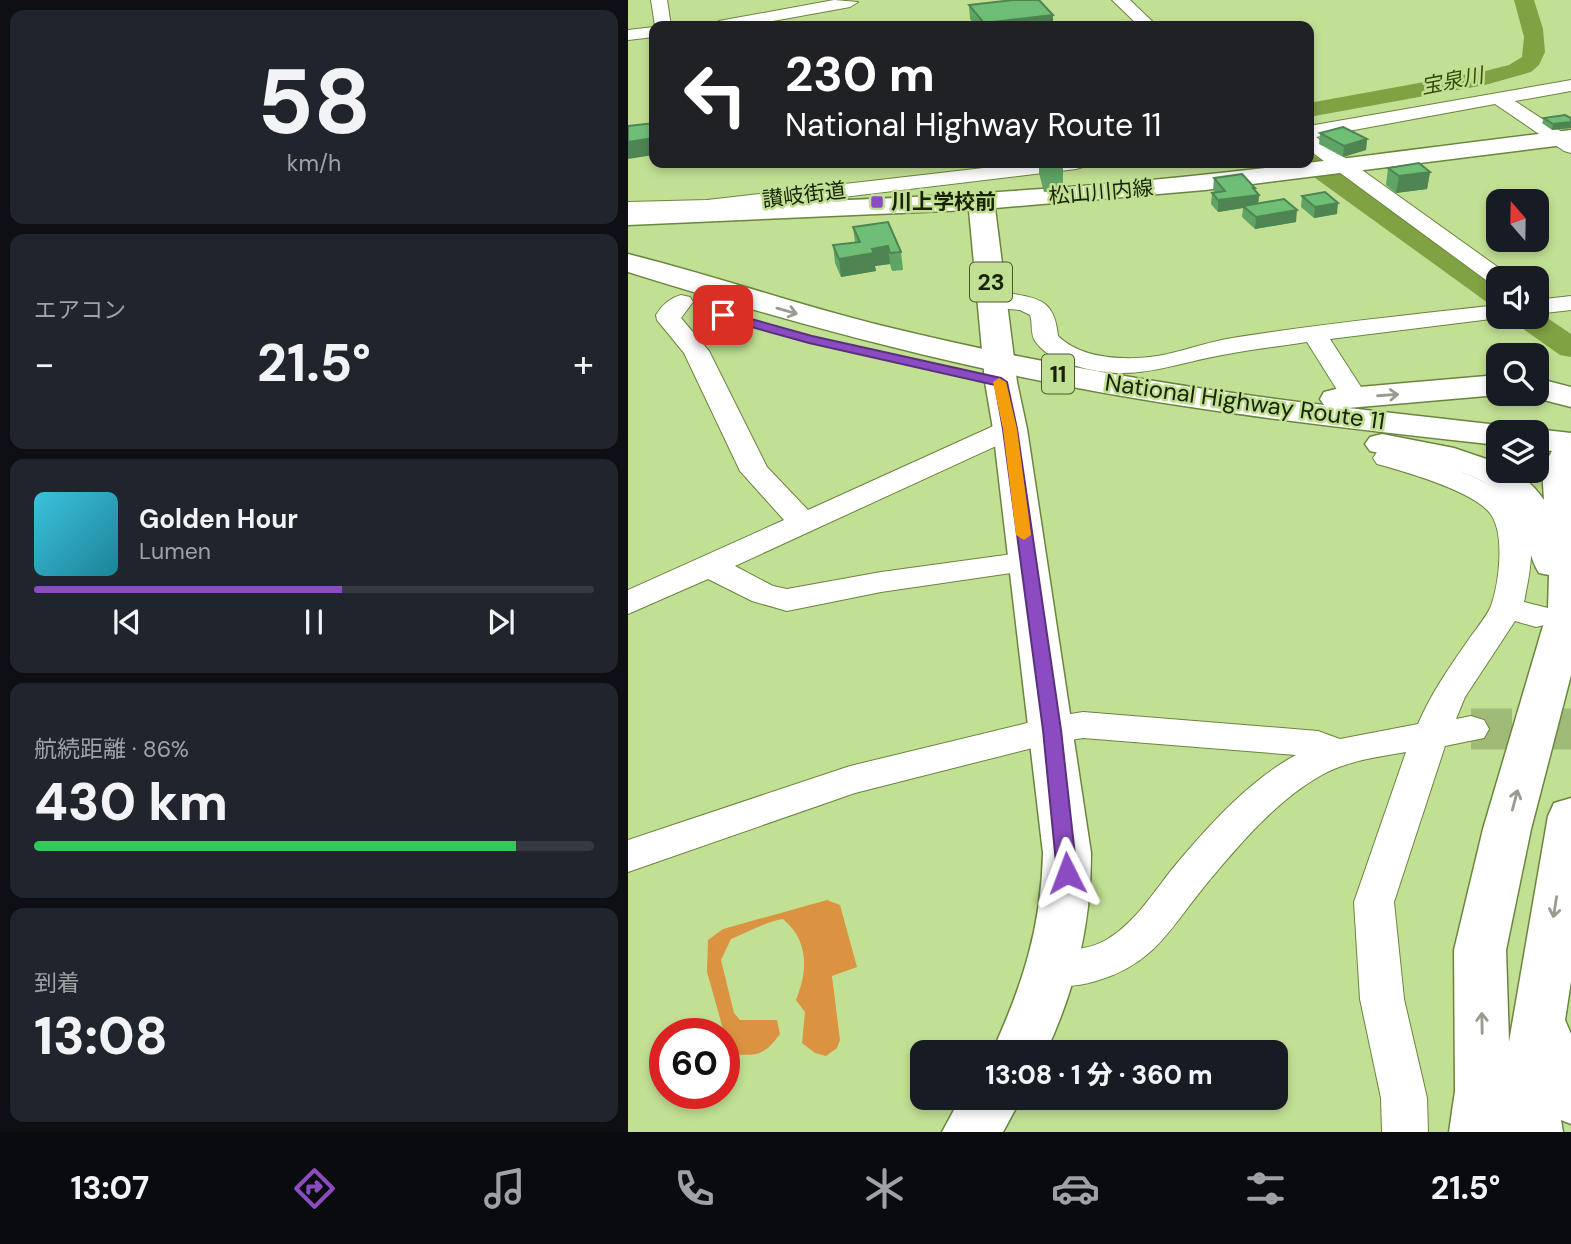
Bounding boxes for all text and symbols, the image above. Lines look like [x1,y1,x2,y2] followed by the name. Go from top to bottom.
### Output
[785,42,935,106] text: 230 m
[257,43,371,161] text: 58
[670,49,761,140] icon: left
[1418,61,1488,101] water label: 宝泉川
[785,104,1162,146] text: National Highway Route 11
[287,148,341,178] text: km/h
[1047,173,1155,211] street label: 松山川内線
[761,176,847,214] street label: 讃岐街道
[891,188,996,216] place label: 川上学校前
[1486,189,1548,252] north arrow
[1486,189,1549,483] map controls
[869,194,885,210] marker: 川上学校前
[970,262,1012,302] road number: 23
[1486,266,1549,329] button: sound
[693,285,753,345] pin
[34,295,126,325] text: エアコン
[704,296,742,334] icon: arrive
[776,305,798,318] one-way arrow
[257,329,371,397] text: 21.5°
[34,339,55,389] text: −
[573,339,594,389] text: +
[1486,343,1549,406] button: search
[1042,354,1074,394] road number: 11
[1103,366,1387,437] street label: National Highway Route 11
[1376,388,1399,401] one-way arrow
[1486,420,1549,483] button: layers
[139,502,298,536] text: Golden Hour
[139,536,211,566] text: Lumen
[108,603,146,641] icon: previous
[295,603,333,641] icon: pause
[482,603,520,641] icon: next
[34,734,189,764] text: 航続距離 · 86%
[34,768,228,836] text: 430 km
[1509,789,1522,811] one-way arrow
[1030,836,1104,910] position arrow
[1548,895,1561,918] one-way arrow
[34,968,80,998] text: 到着
[34,1002,168,1070] text: 13:08
[1475,1012,1488,1035] one-way arrow
[649,1018,740,1109] speed limit sign: 60
[985,1058,1213,1092] text: 13:08 · 1 分 · 360 m
[290,1164,339,1213] icon: directions
[480,1164,529,1213] icon: music
[670,1164,719,1213] icon: phone
[860,1164,909,1213] icon: climate
[1051,1164,1100,1213] icon: car
[1241,1164,1290,1213] icon: filters
[71,1167,149,1209] text: 13:07
[1431,1167,1500,1209] text: 21.5°

